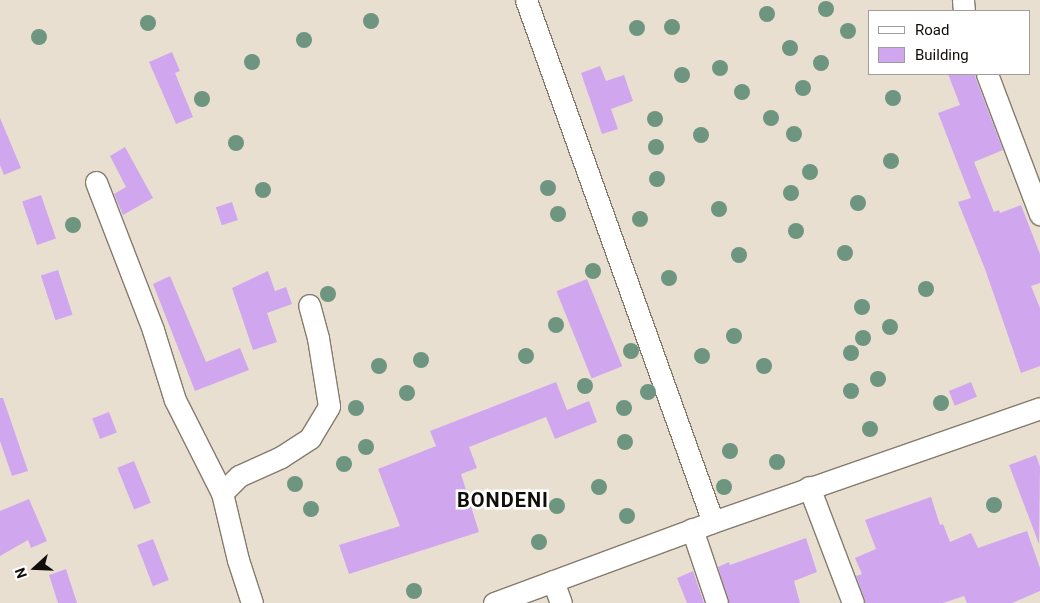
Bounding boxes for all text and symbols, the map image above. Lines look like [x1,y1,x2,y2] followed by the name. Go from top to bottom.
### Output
[868,10,1030,75] legend
[915,21,949,39] text: Road
[915,46,969,64] text: Building
[456,488,550,512] district label: BONDENI
[10,543,60,593] north arrow
[12,566,30,581] text: N

